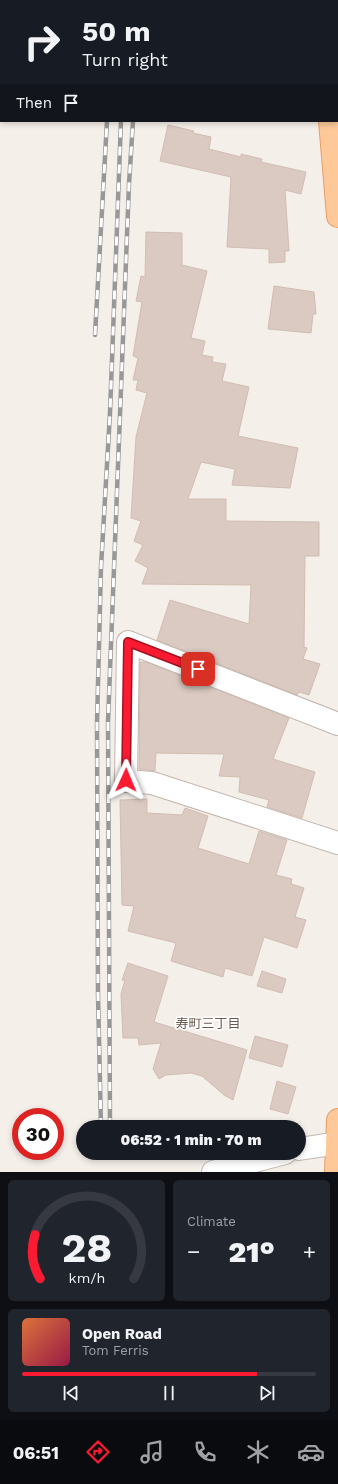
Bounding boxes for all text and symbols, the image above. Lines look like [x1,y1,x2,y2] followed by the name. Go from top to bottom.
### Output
[82,15,151,48] text: 50 m
[16,16,68,68] icon: right
[82,49,168,70] text: Turn right
[60,92,82,114] icon: arrive
[16,94,52,112] text: Then
[181,652,215,686] pin
[187,658,209,680] icon: arrive
[105,759,147,801] position arrow
[175,1016,241,1031] district label: 寿町三丁目
[12,1108,64,1160] speed limit sign: 30
[120,1131,262,1149] text: 06:52 · 1 min · 70 m
[187,1214,236,1229] text: Climate
[61,1222,112,1271] text: 28
[228,1234,275,1269] text: 21°
[187,1239,200,1264] text: −
[303,1239,316,1264] text: +
[68,1269,105,1285] text: km/h
[82,1325,162,1343] text: Open Road
[82,1343,149,1358] text: Tom Ferris
[60,1382,82,1404] icon: previous
[158,1382,180,1404] icon: pause
[256,1382,278,1404] icon: next
[84,1438,112,1466] icon: directions
[138,1438,166,1466] icon: music
[191,1438,219,1466] icon: phone
[244,1438,272,1466] icon: climate
[297,1438,325,1466] icon: car
[13,1442,59,1463] text: 06:51

